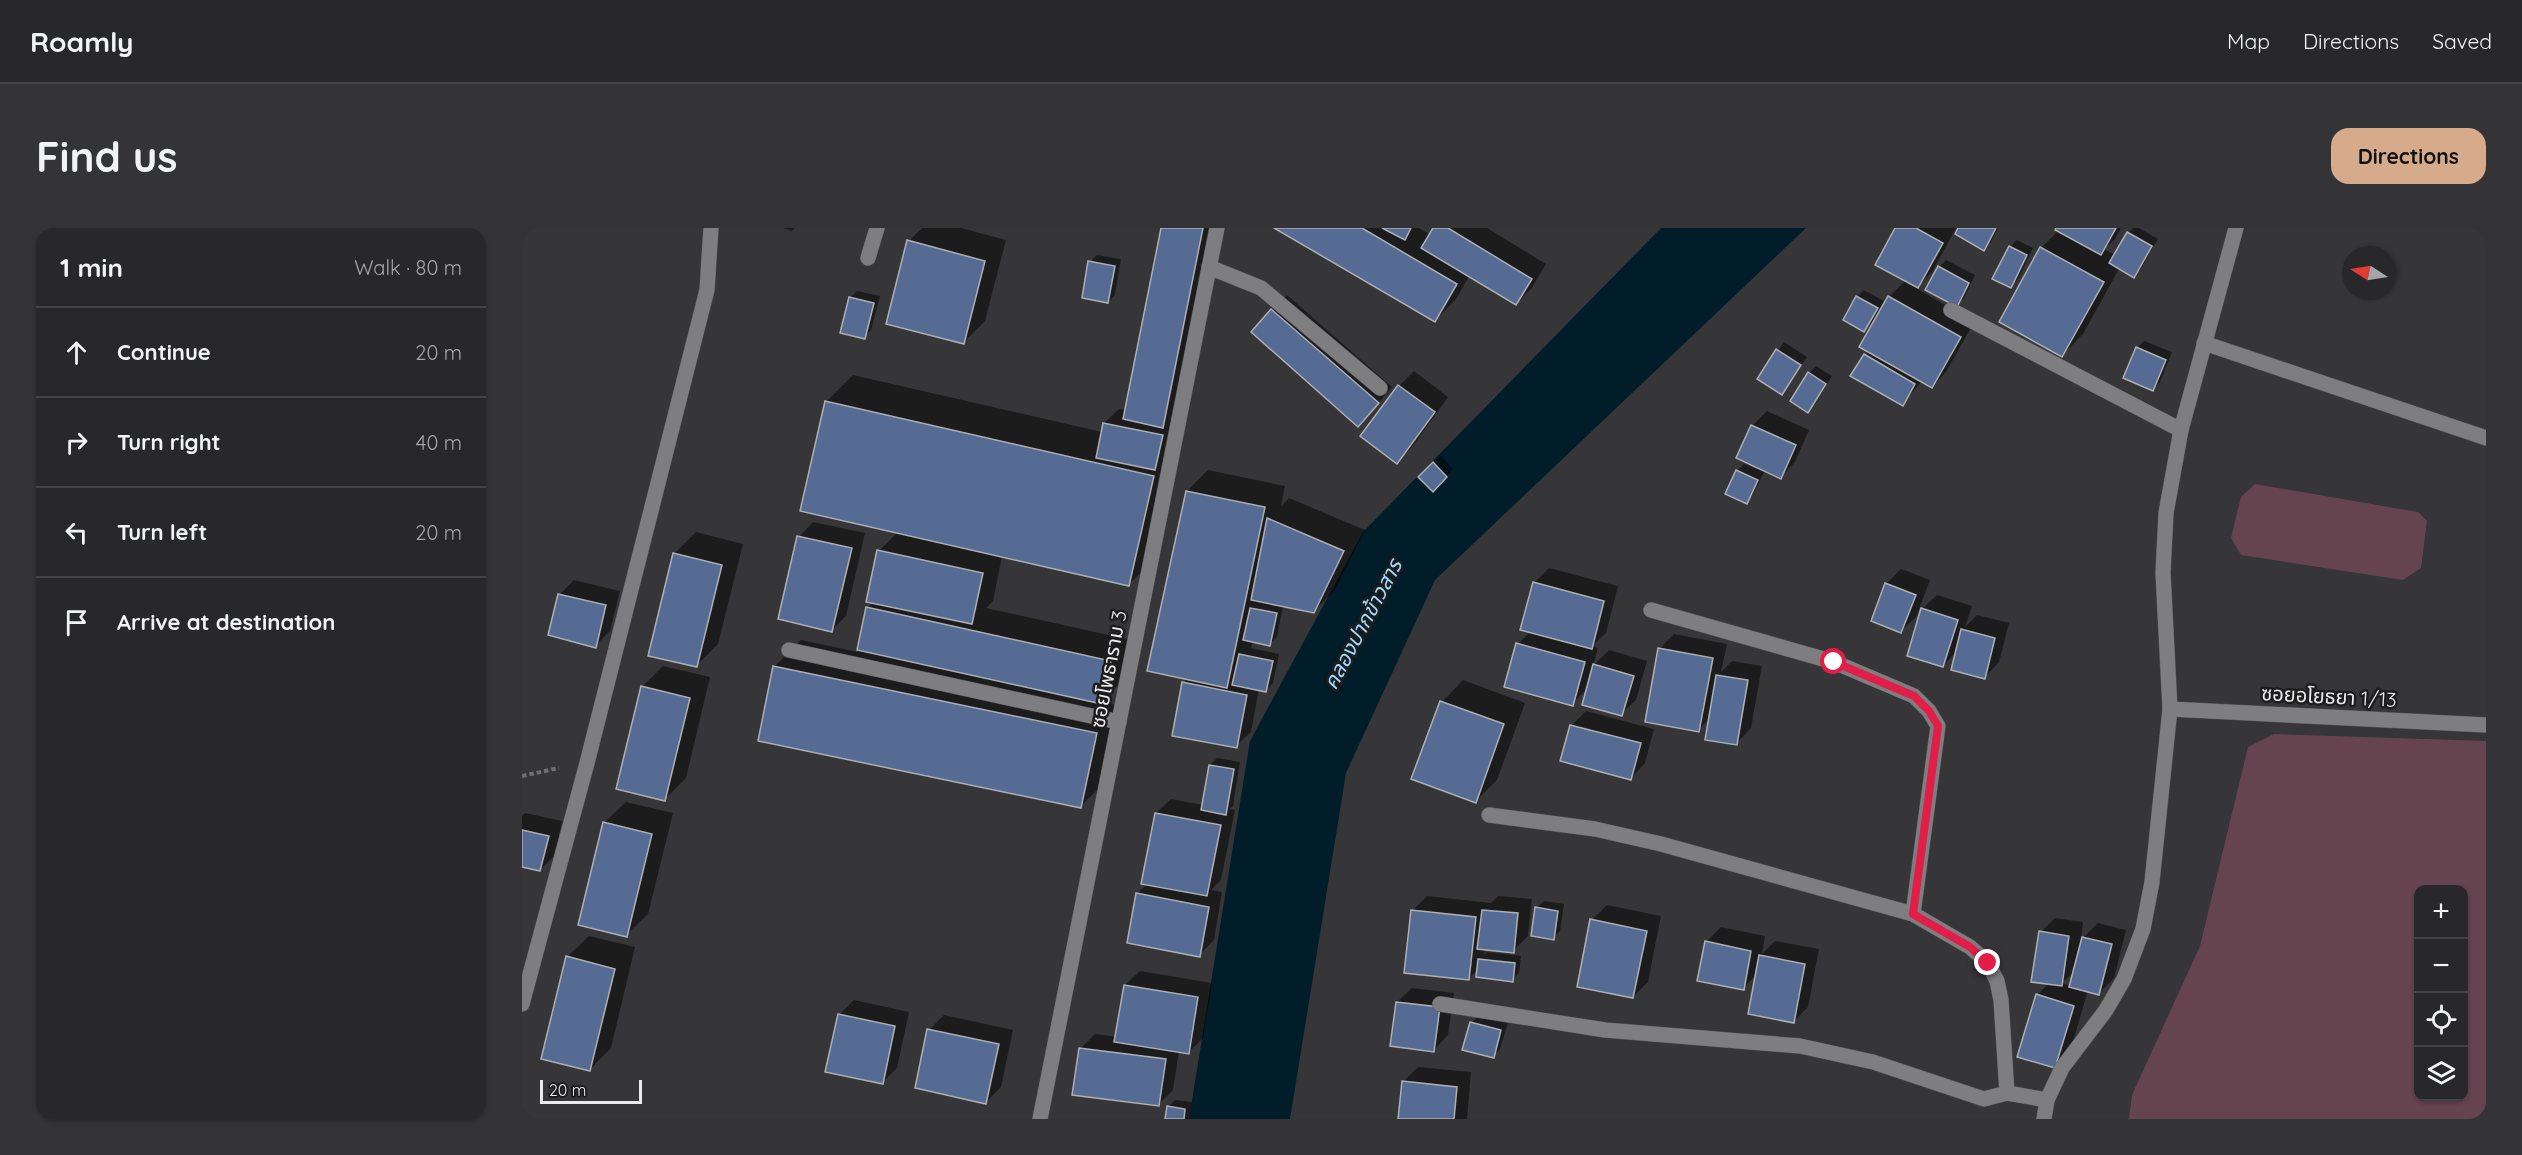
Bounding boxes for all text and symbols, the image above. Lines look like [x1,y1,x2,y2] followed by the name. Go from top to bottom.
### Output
[30,24,134,59] text: Roamly
[2227,28,2270,54] text: Map
[2303,28,2399,54] text: Directions
[2432,28,2492,54] text: Saved
[2331,128,2486,184] button: Directions
[36,130,178,183] text: Find us
[2342,246,2396,300] north arrow
[60,251,123,284] text: 1 min
[354,255,462,280] text: Walk · 80 m
[60,336,93,369] icon: ahead
[117,338,211,366] text: Continue
[415,340,462,365] text: 20 m
[60,426,93,459] icon: right
[117,428,221,456] text: Turn right
[416,430,462,455] text: 40 m
[60,516,93,549] icon: left
[117,518,207,546] text: Turn left
[415,520,462,545] text: 20 m
[1317,553,1408,693] water label: คลองปากข้าวสาร
[60,606,93,639] icon: arrive
[117,608,335,636] text: Arrive at destination
[1084,608,1132,730] street label: ซอยโพธาราม 3
[1820,648,1846,674] route start
[2261,680,2397,712] street label: ซอยอโยธยา 1/13
[2414,885,2468,1101] map controls
[2414,885,2468,939] button: +
[2414,939,2468,993] button: −
[1974,949,2000,975] route end
[2414,993,2468,1047] button: locate
[2414,1047,2468,1101] button: layers
[540,1077,642,1104] scale bar
[549,1080,586,1100] text: 20 m

